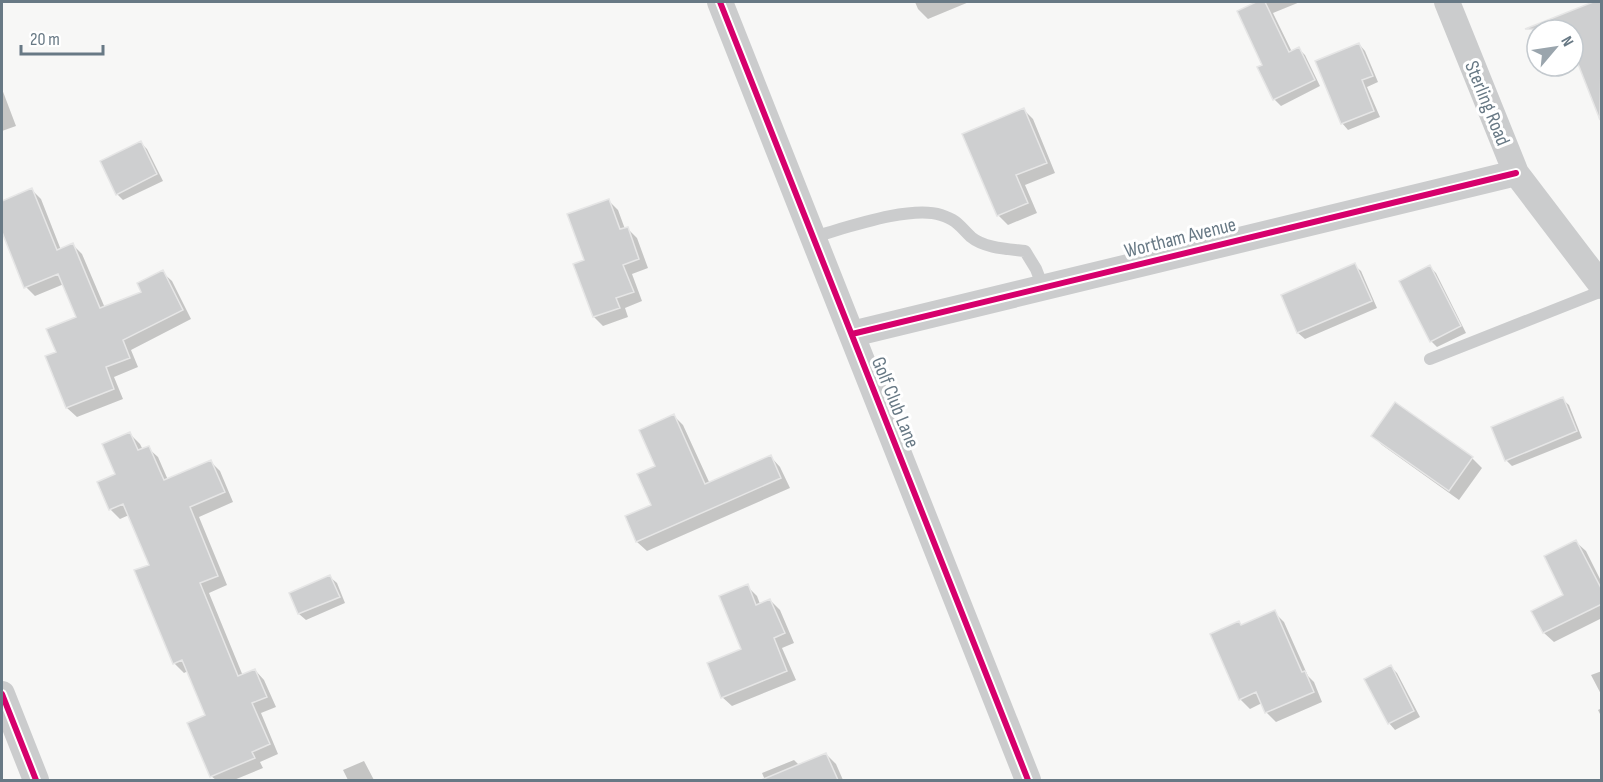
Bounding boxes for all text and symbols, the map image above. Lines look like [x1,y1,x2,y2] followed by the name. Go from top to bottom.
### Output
[21,18,104,56] scale bar
[1525,18,1585,78] north arrow
[30,29,60,50] text: 20 m
[1556,33,1577,50] text: N
[1459,58,1515,149] street label: Sterling Road
[1122,213,1239,263] street label: Wortham Avenue
[866,353,924,451] street label: Golf Club Lane

